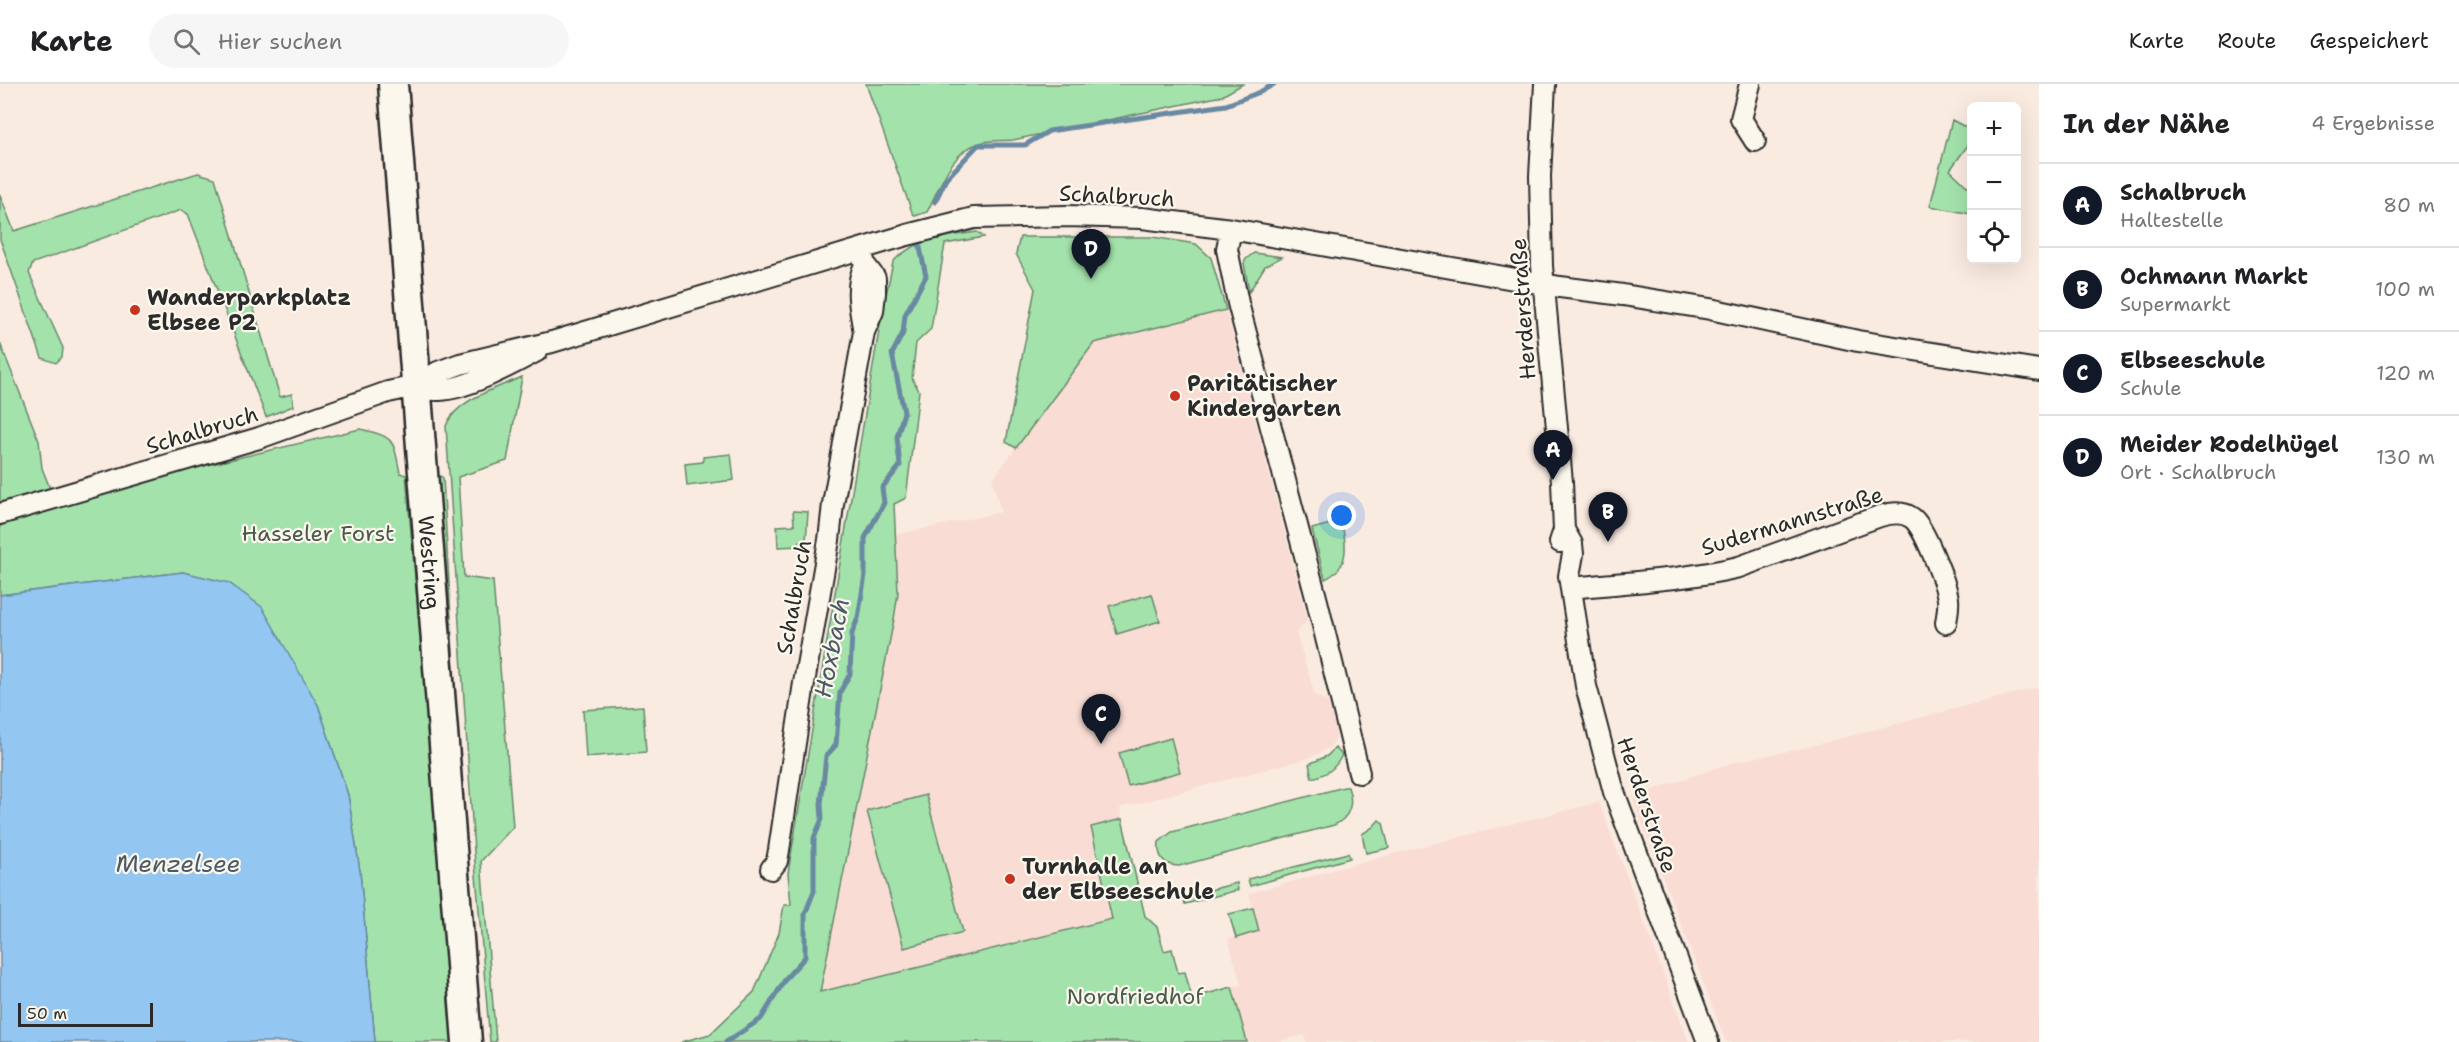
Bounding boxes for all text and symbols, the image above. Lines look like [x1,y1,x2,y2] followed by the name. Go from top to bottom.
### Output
[149,14,569,68] search box
[30,22,113,60] text: Karte
[170,25,203,58] icon: search
[218,27,342,56] text: Hier suchen
[2129,27,2184,55] text: Karte
[2217,27,2276,55] text: Route
[2309,27,2429,55] text: Gespeichert
[1967,102,2021,264] map controls
[1967,102,2021,156] button: +
[2063,106,2230,141] text: In der Nähe
[2311,110,2435,136] text: 4 Ergebnisse
[1967,156,2021,210] button: −
[1058,178,1176,214] street label: Schalbruch
[2120,178,2246,207] text: Schalbruch
[2075,192,2090,218] text: A
[2383,192,2435,218] text: 80 m
[2120,207,2224,233] text: Haltestelle
[1967,210,2021,264] button: locate
[1072,230,1110,279] pin: D
[1504,237,1542,381] street label: Herderstraße
[2120,262,2308,291] text: Ochmann Markt
[2076,276,2089,302] text: B
[2375,276,2435,302] text: 100 m
[147,283,351,337] place label: Wanderparkplatz Elbsee P2
[2120,291,2231,317] text: Supermarkt
[128,303,142,317] marker: Wanderparkplatz Elbsee P2
[2120,346,2265,375] text: Elbseeschule
[2076,360,2089,386] text: C
[2376,360,2435,386] text: 120 m
[1187,369,1342,423] place label: Paritätischer Kindergarten
[2120,375,2182,401] text: Schule
[1168,389,1182,403] marker: Paritätischer Kindergarten
[142,399,262,461] street label: Schalbruch
[1534,430,1572,480] pin: A
[2120,430,2338,459] text: Meider Rodelhügel
[2075,444,2090,470] text: D
[2376,444,2435,470] text: 130 m
[2120,459,2277,485] text: Ort · Schalbruch
[1698,480,1886,562] street label: Sudermannstraße
[1588,492,1628,542] pin: B
[1327,501,1356,530] your location
[412,514,448,611] street label: Westring
[241,519,395,548] park label: Hasseler Forst
[770,537,818,657] street label: Schalbruch
[807,595,857,701] water label: Hoxbach
[1082,694,1120,744] pin: C
[1610,733,1684,877] street label: Herderstraße
[116,848,240,880] water label: Menzelsee
[1022,852,1215,906] place label: Turnhalle an der Elbseeschule
[1003,872,1017,886] marker: Turnhalle an der Elbseeschule
[1067,982,1204,1011] park label: Nordfriedhof
[18,1000,153,1028] scale bar
[27,1003,67,1024] text: 50 m

